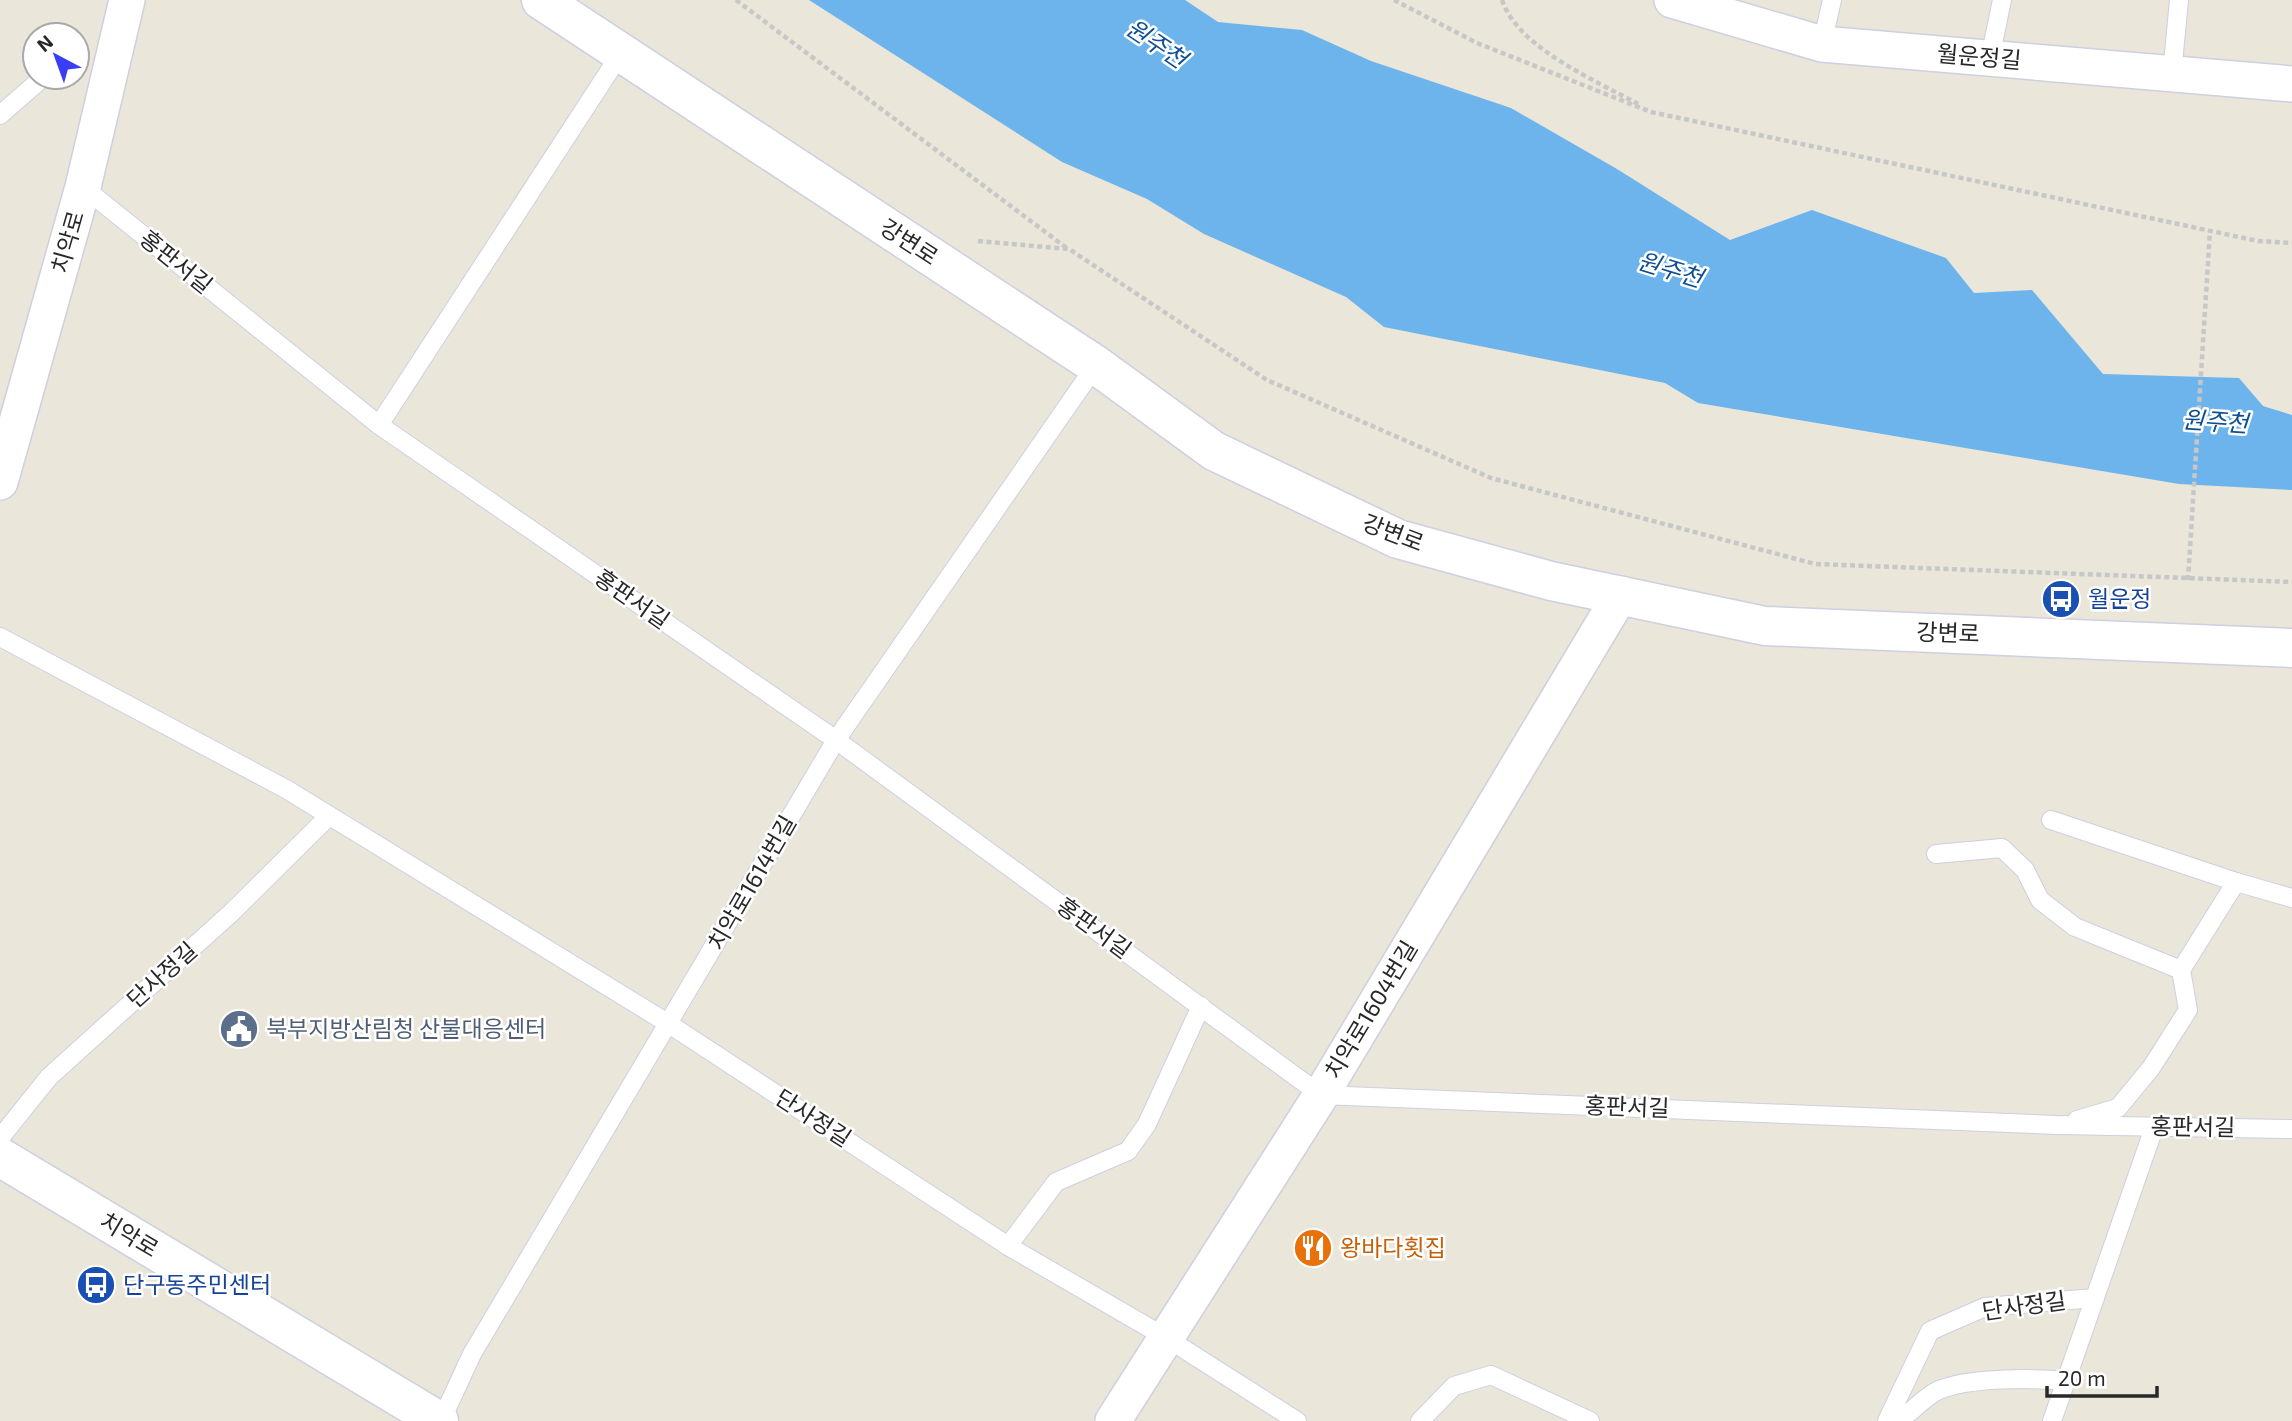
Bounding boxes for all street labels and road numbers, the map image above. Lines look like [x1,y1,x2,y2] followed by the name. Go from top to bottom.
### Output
[1936,38,2022,74] street label: 월운정길
[45,207,89,276] street label: 치악로
[875,212,944,270] street label: 강변로
[135,224,218,299] street label: 홍판서길
[1359,508,1428,557] street label: 강변로
[590,562,675,634] street label: 홍판서길
[1916,617,1980,647] street label: 강변로
[701,810,801,955] street label: 치악로1614번길
[1052,891,1137,963] street label: 홍판서길
[1318,935,1422,1084] street label: 치악로1604번길
[121,936,202,1013] street label: 단사정길
[770,1082,857,1152] street label: 단사정길
[1584,1091,1670,1121] street label: 홍판서길
[2150,1111,2236,1141] street label: 홍판서길
[95,1206,164,1262] street label: 치악로
[1980,1285,2068,1325] street label: 단사정길

